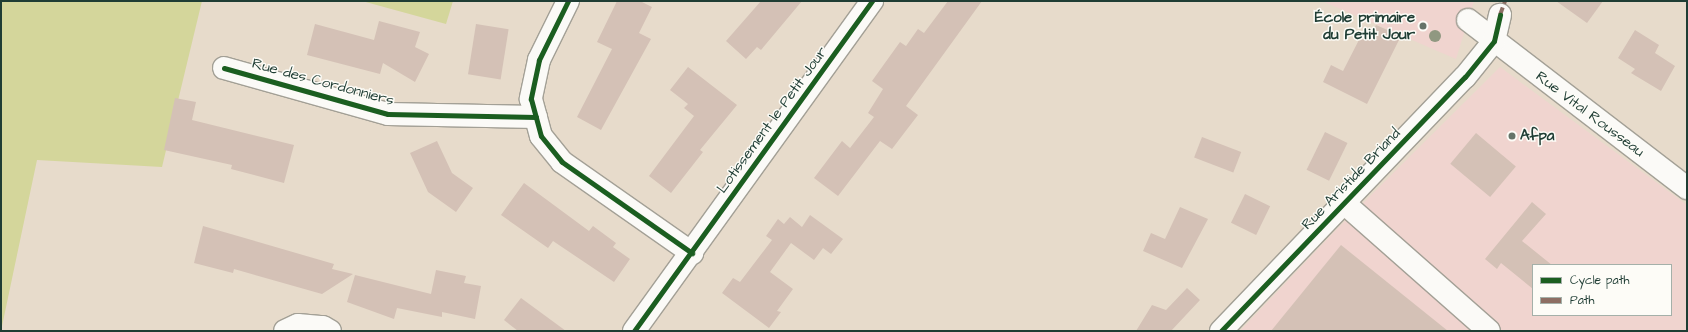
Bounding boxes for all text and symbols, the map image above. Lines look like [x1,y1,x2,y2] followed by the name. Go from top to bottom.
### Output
[1315,8,1415,43] place label: École primaire du Petit Jour
[1418,21,1428,31] marker: École primaire du Petit Jour
[713,43,831,197] street label: Lotissement le Petit Jour
[250,54,396,110] street label: Rue des Cordonniers
[1532,67,1648,161] street label: Rue Vital Rousseau
[1298,124,1404,234] street label: Rue Aristide Briand
[1520,127,1554,145] place label: Afpa
[1507,131,1517,141] marker: Afpa
[1532,264,1672,316] legend
[1570,272,1629,289] text: Cycle path
[1570,292,1595,309] text: Path

